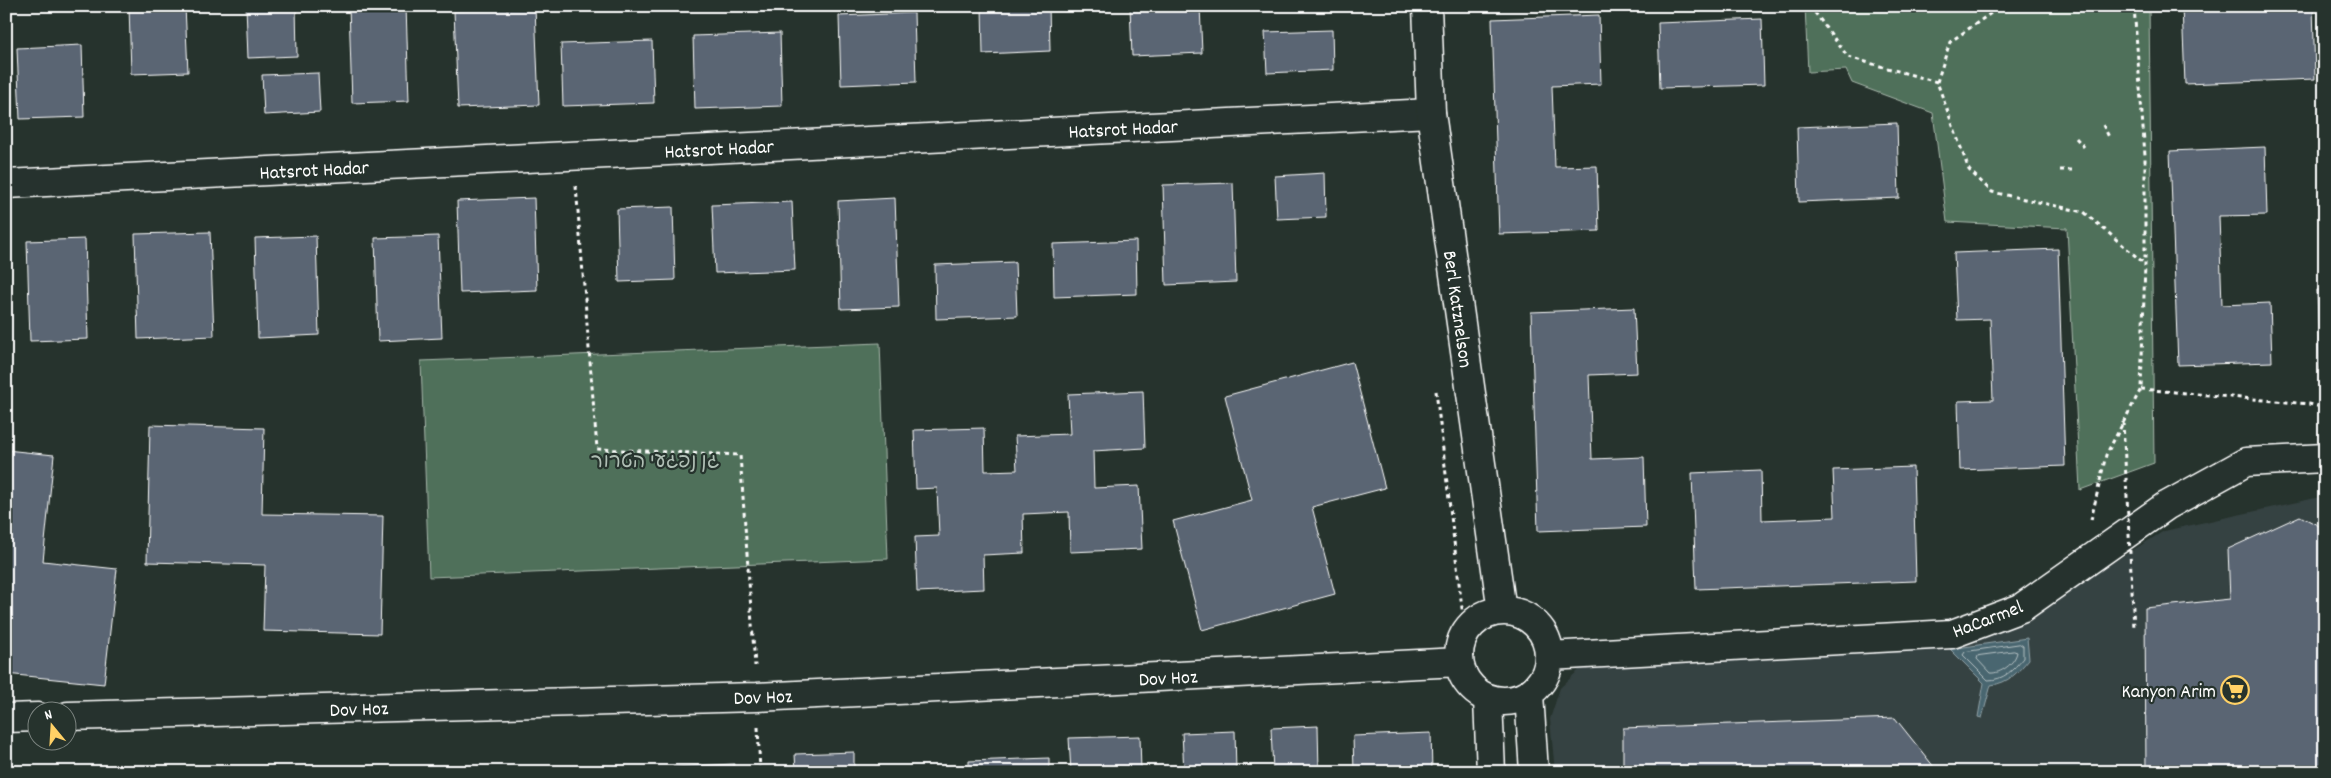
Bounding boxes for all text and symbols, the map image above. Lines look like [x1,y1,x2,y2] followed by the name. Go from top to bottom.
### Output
[1068,114,1179,148] street label: Hatsrot Hadar
[664,134,775,168] street label: Hatsrot Hadar
[259,155,370,189] street label: Hatsrot Hadar
[1434,249,1478,370] street label: Berl Katznelson
[591,449,719,477] park label: גן נפגעי הטרור
[1949,594,2028,647] street label: HaCarmel
[1138,664,1199,696] street label: Dov Hoz
[2220,675,2250,705] supermarket icon: Kanyon Arim
[2122,679,2216,707] place label: Kanyon Arim
[733,684,793,714] street label: Dov Hoz
[329,696,389,726] street label: Dov Hoz
[28,700,78,750] north arrow
[42,705,55,726] text: N

